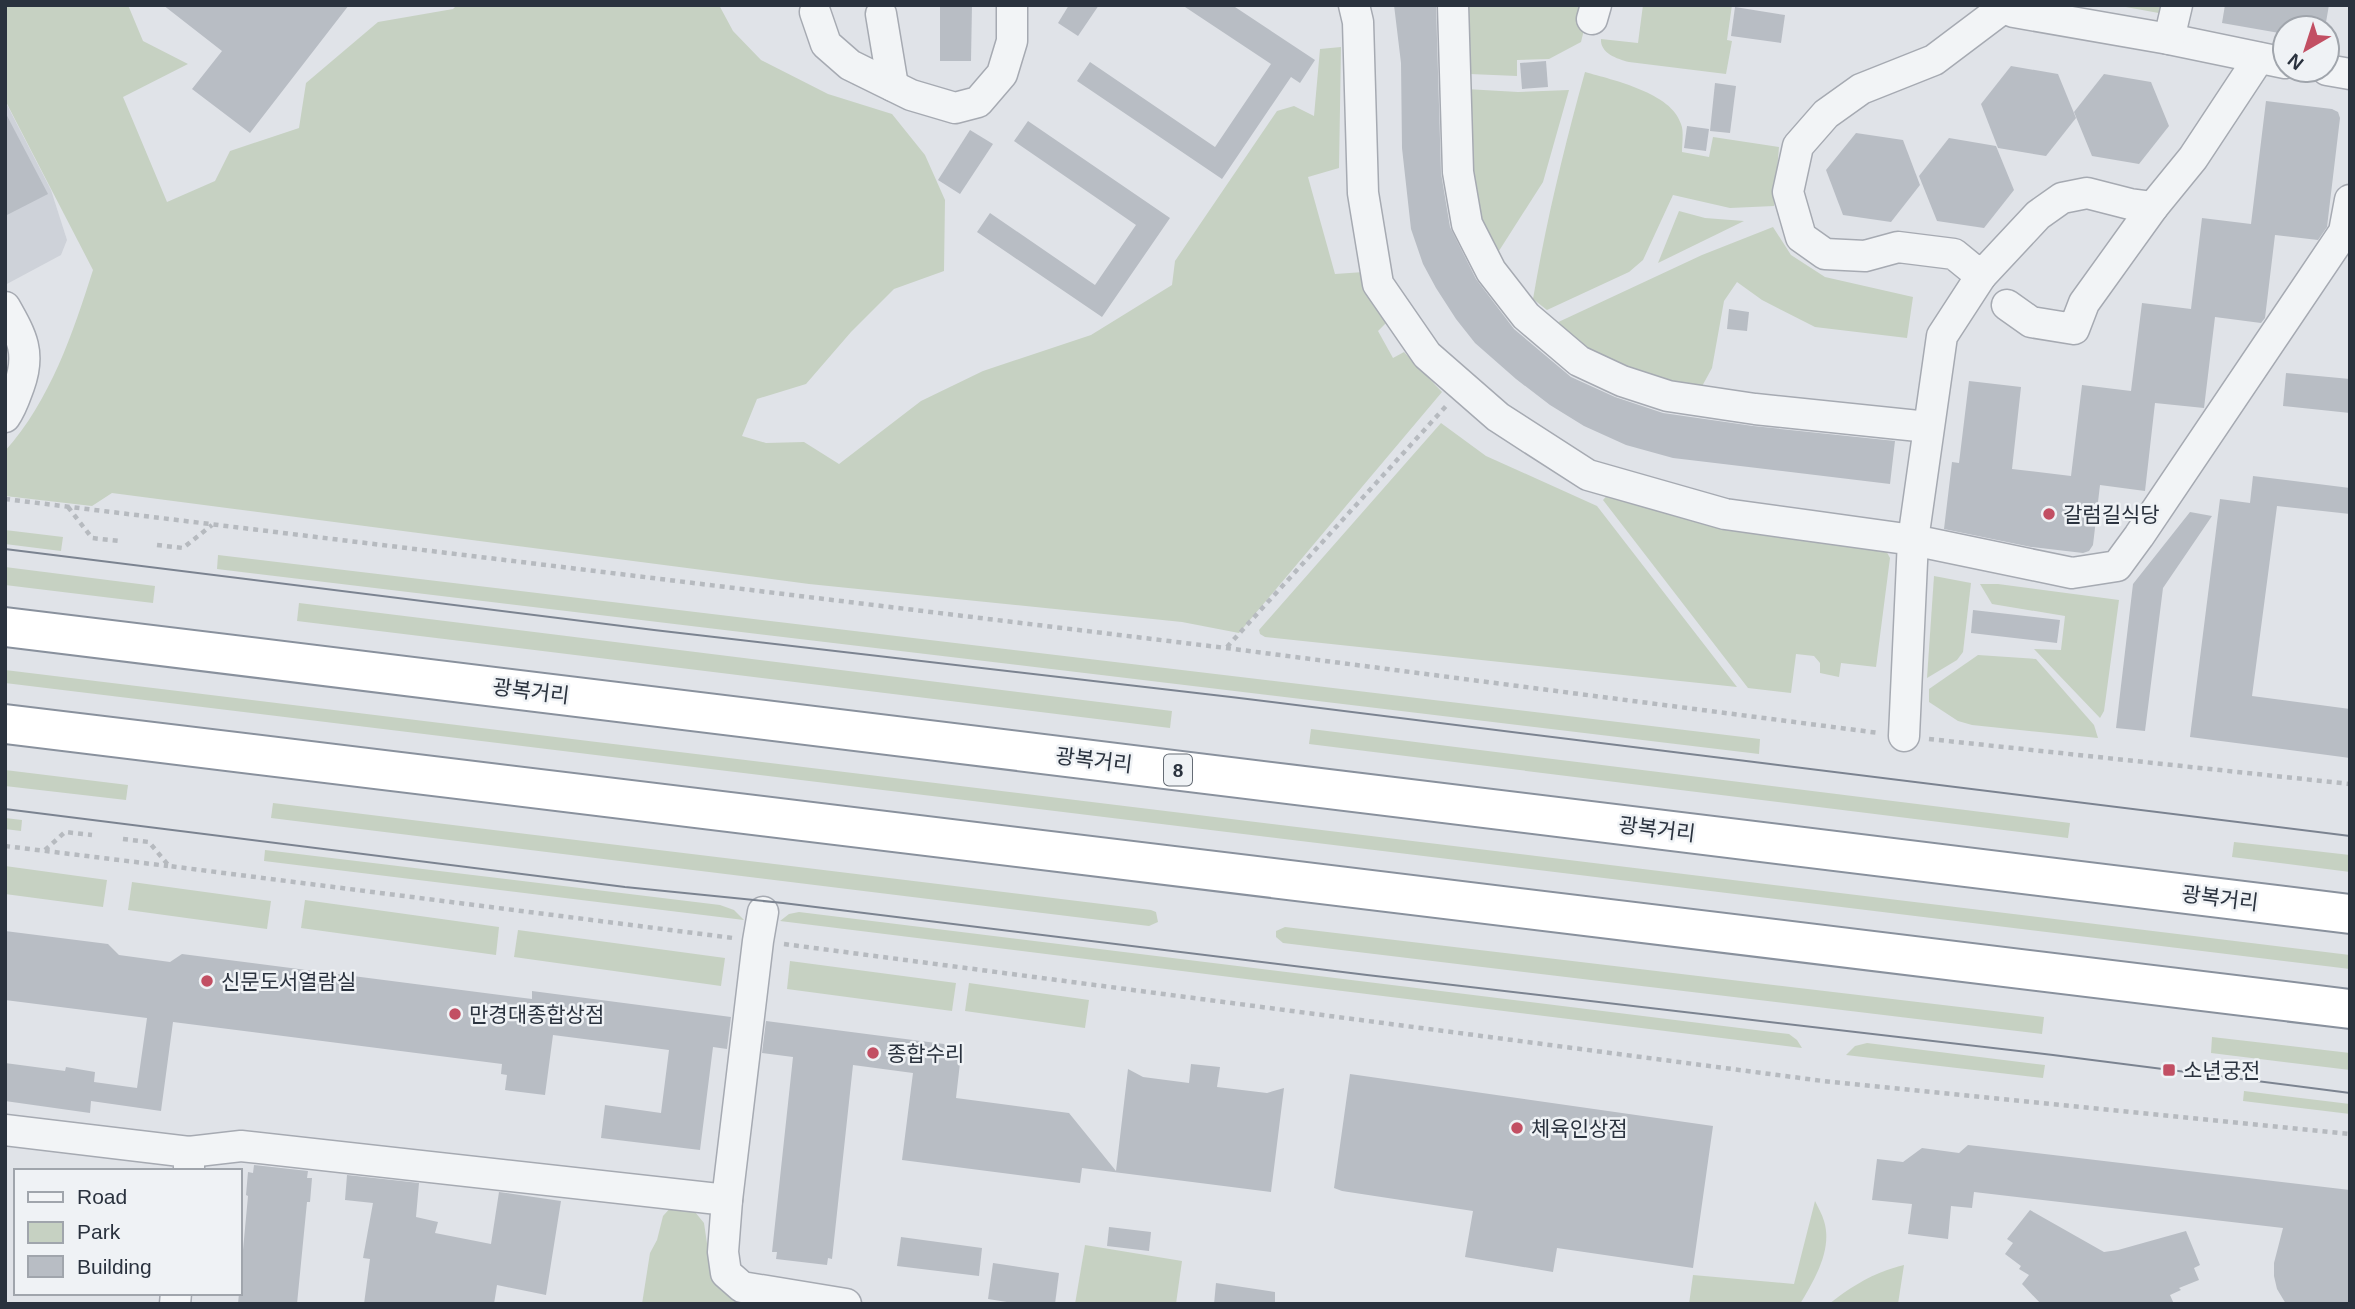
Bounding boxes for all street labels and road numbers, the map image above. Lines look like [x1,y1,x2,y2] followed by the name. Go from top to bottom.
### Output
[491,675,571,707] street label: 광복거리
[1054,744,1134,776] street label: 광복거리
[1164,754,1192,786] road number: 8
[1617,813,1697,845] street label: 광복거리
[2180,882,2260,914] street label: 광복거리

